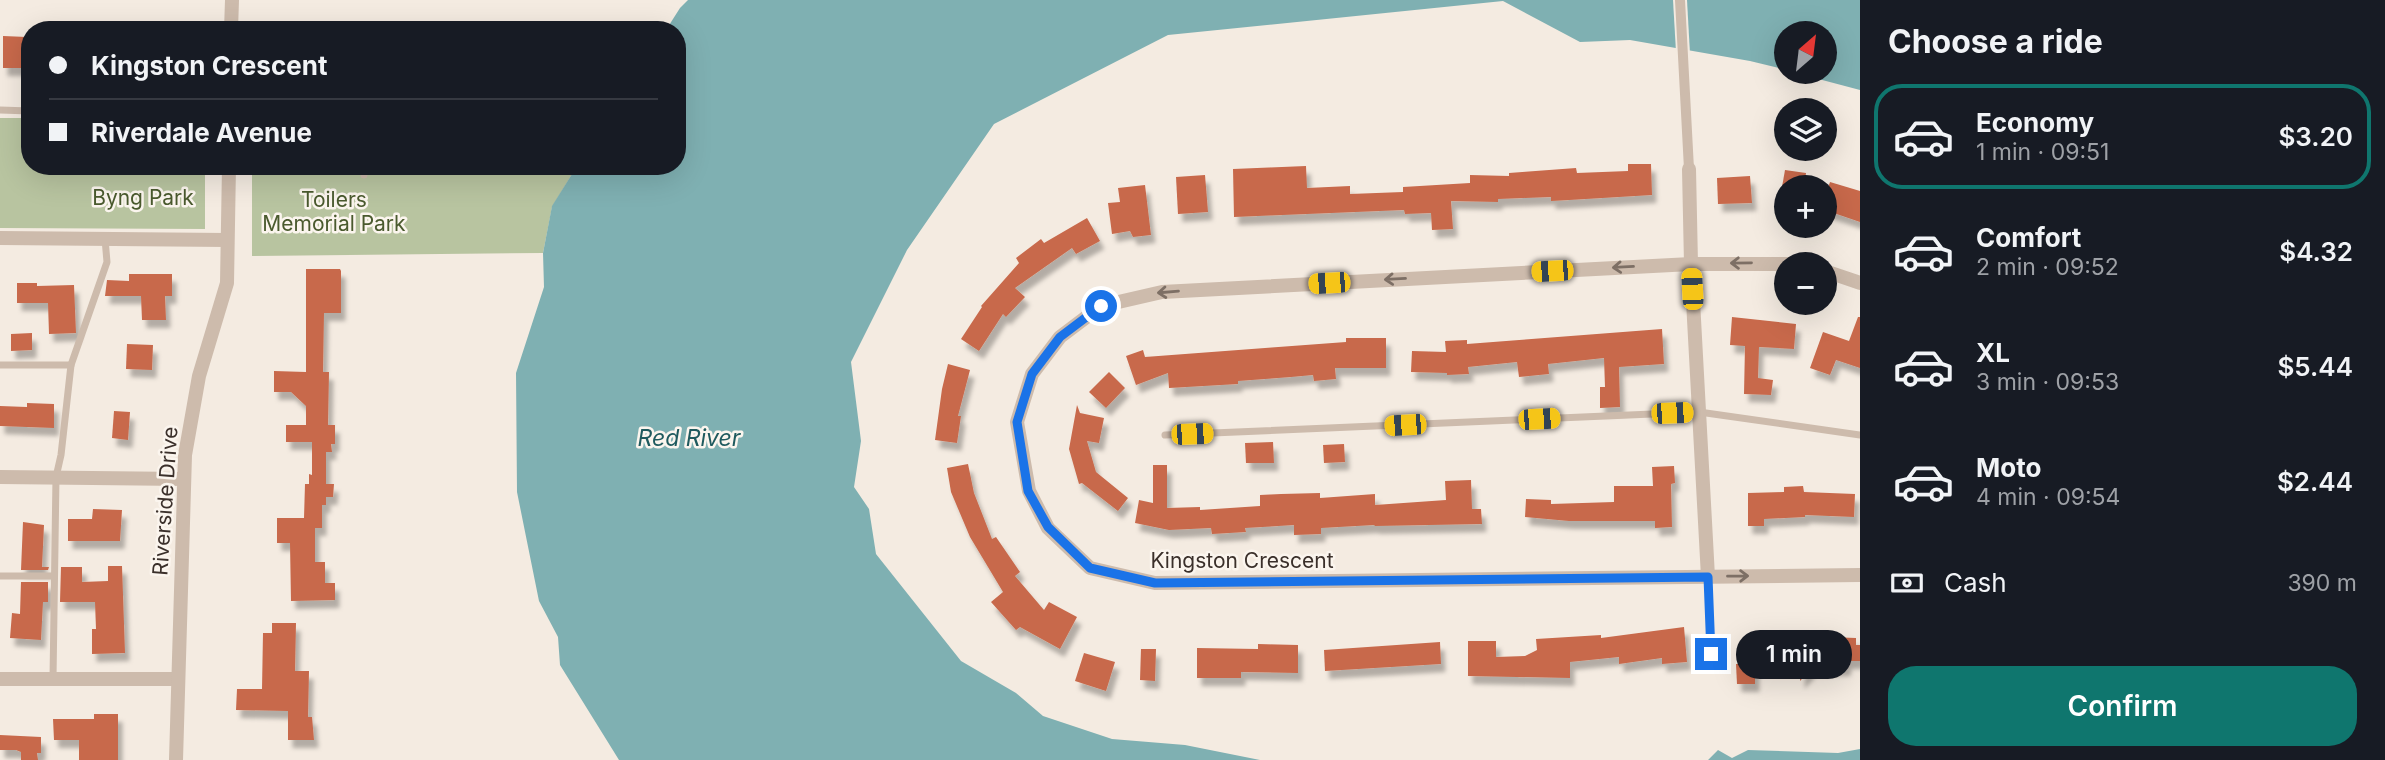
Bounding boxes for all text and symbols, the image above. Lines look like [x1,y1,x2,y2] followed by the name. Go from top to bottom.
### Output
[1774,21,1838,84] north arrow
[1774,21,1837,315] map controls
[1888,22,2103,61] text: Choose a ride
[91,50,327,81] text: Kingston Crescent
[1774,98,1837,161] button: layers
[1892,105,1955,168] icon: car
[1976,107,2094,138] text: Economy
[91,117,312,148] text: Riverdale Avenue
[2278,121,2353,152] text: $3.20
[1976,138,2109,166] text: 1 min · 09:51
[1774,175,1837,238] button: +
[92,185,194,210] park label: Byng Park
[262,187,406,236] park label: Toilers Memorial Park
[1892,220,1955,283] icon: car
[1976,222,2081,253] text: Comfort
[2279,236,2353,267] text: $4.32
[1774,252,1837,315] button: −
[1976,253,2119,281] text: 2 min · 09:52
[1730,256,1753,270] one-way arrow
[1531,259,1574,283] car
[1611,261,1634,274] one-way arrow
[1681,267,1704,311] car
[1308,271,1351,295] car
[1384,273,1407,286] one-way arrow
[1158,286,1180,299] one-way arrow
[1085,290,1117,322] route start
[1892,335,1955,398] icon: car
[1976,337,2010,368] text: XL
[2277,351,2353,382] text: $5.44
[1976,368,2119,396] text: 3 min · 09:53
[1651,402,1694,424] car
[1518,407,1561,431] car
[1384,413,1427,437] car
[1171,423,1214,445] car
[637,424,742,452] water label: Red River
[147,426,183,576] street label: Riverside Drive
[1892,450,1955,513] icon: car
[1976,452,2041,483] text: Moto
[2277,466,2353,497] text: $2.44
[1976,483,2120,511] text: 4 min · 09:54
[1150,548,1334,573] street label: Kingston Crescent
[1888,564,1926,602] icon: cash
[1944,567,2007,598] text: Cash
[2287,569,2357,597] text: 390 m
[1726,570,1749,583] one-way arrow
[1736,630,1851,678] callout: 1 min
[1695,638,1727,670] route end
[1766,640,1822,668] text: 1 min
[1888,666,2357,746] button: Confirm

